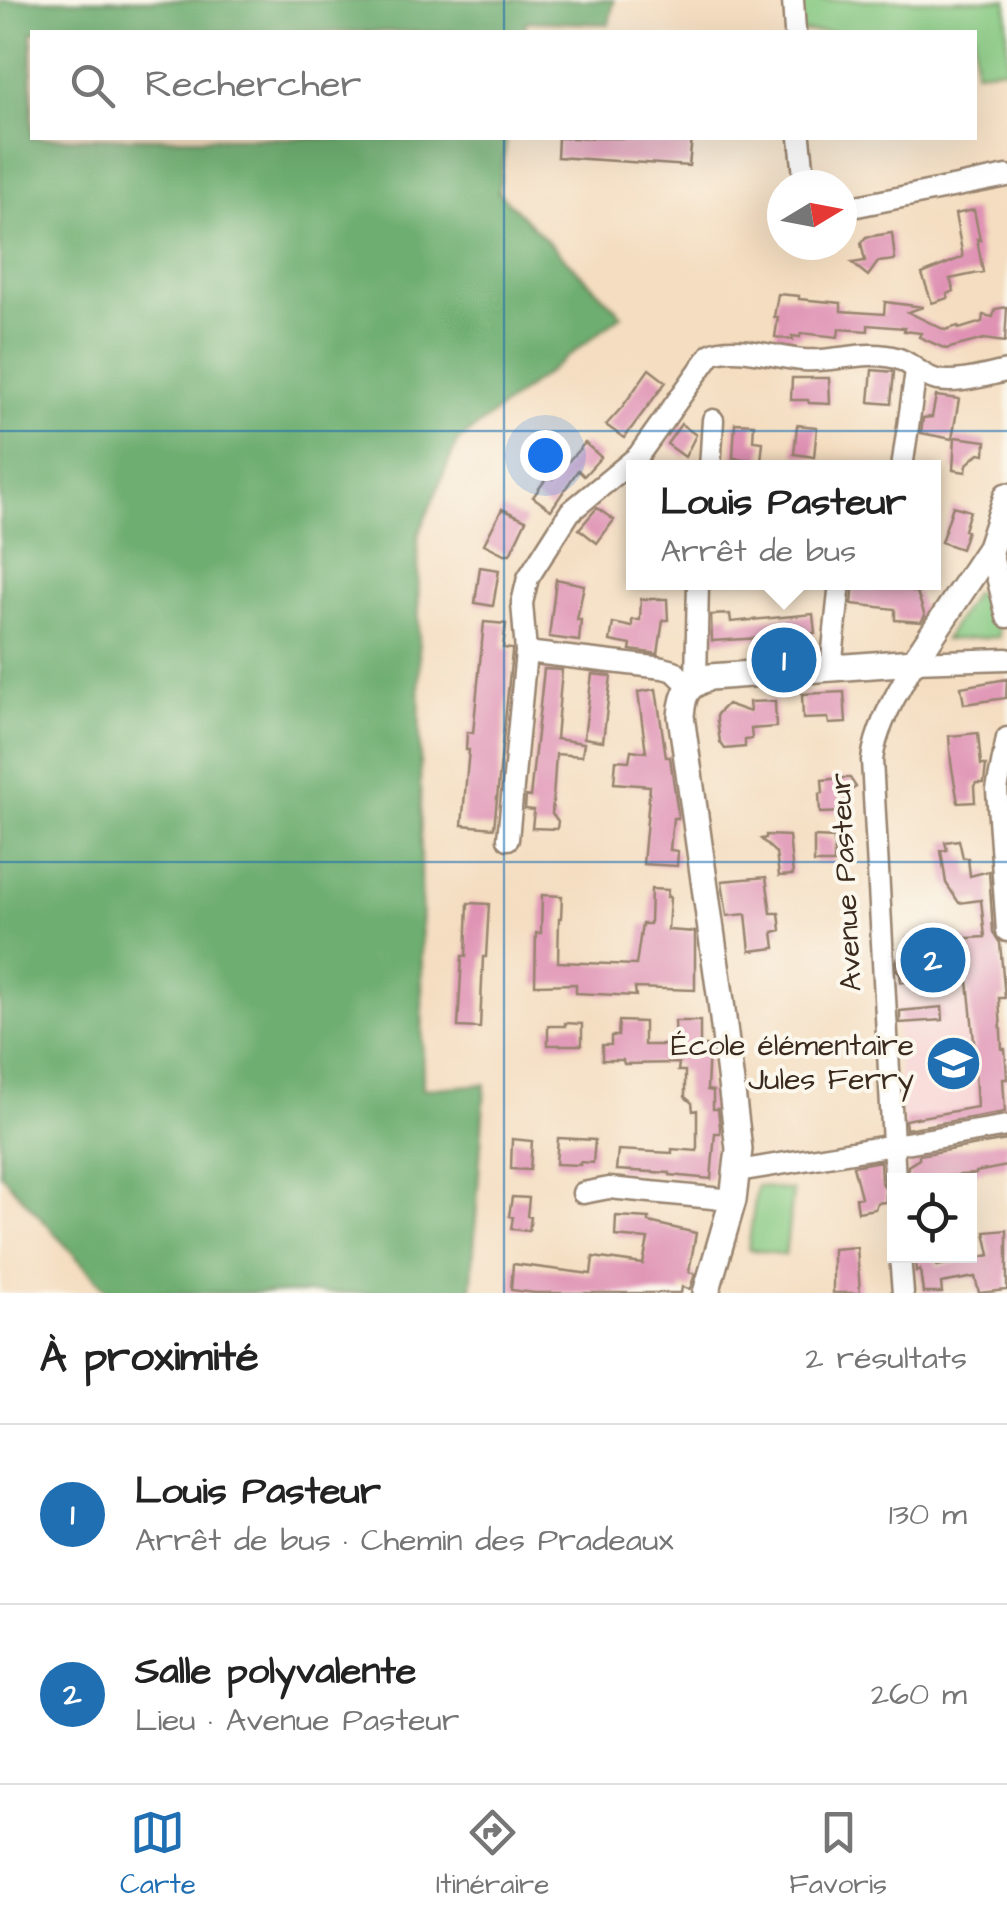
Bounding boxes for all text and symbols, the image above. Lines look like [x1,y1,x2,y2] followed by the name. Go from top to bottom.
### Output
[30,30,977,140] search box
[65,58,120,113] icon: search
[145,59,361,111] text: Rechercher
[767,170,857,260] north arrow
[520,430,571,481] your location
[626,460,941,590] popup
[661,477,906,529] text: Louis Pasteur
[661,529,856,574] text: Arrêt de bus
[752,622,816,698] pin: 1
[819,772,873,992] street label: Avenue Pasteur
[900,922,966,998] pin: 2
[671,1025,914,1102] place label: École élémentaire Jules Ferry
[923,1033,983,1093] school or university icon: École élémentaire Jules Ferry
[887,1173,977,1263] map controls
[887,1173,977,1263] button: locate
[40,1329,259,1387] text: À proximité
[805,1336,967,1381] text: 2 résultats
[135,1466,381,1518] text: Louis Pasteur
[70,1492,75,1537] text: 1
[889,1492,967,1537] text: 130 m
[135,1518,673,1563] text: Arrêt de bus · Chemin des Pradeaux
[135,1646,416,1698] text: Salle polyvalente
[63,1672,82,1717] text: 2
[871,1672,967,1717] text: 260 m
[135,1698,459,1743] text: Lieu · Avenue Pasteur
[120,1805,196,1904] tab: Carte
[436,1805,549,1904] tab: Itinéraire
[789,1805,887,1904] tab: Favoris

